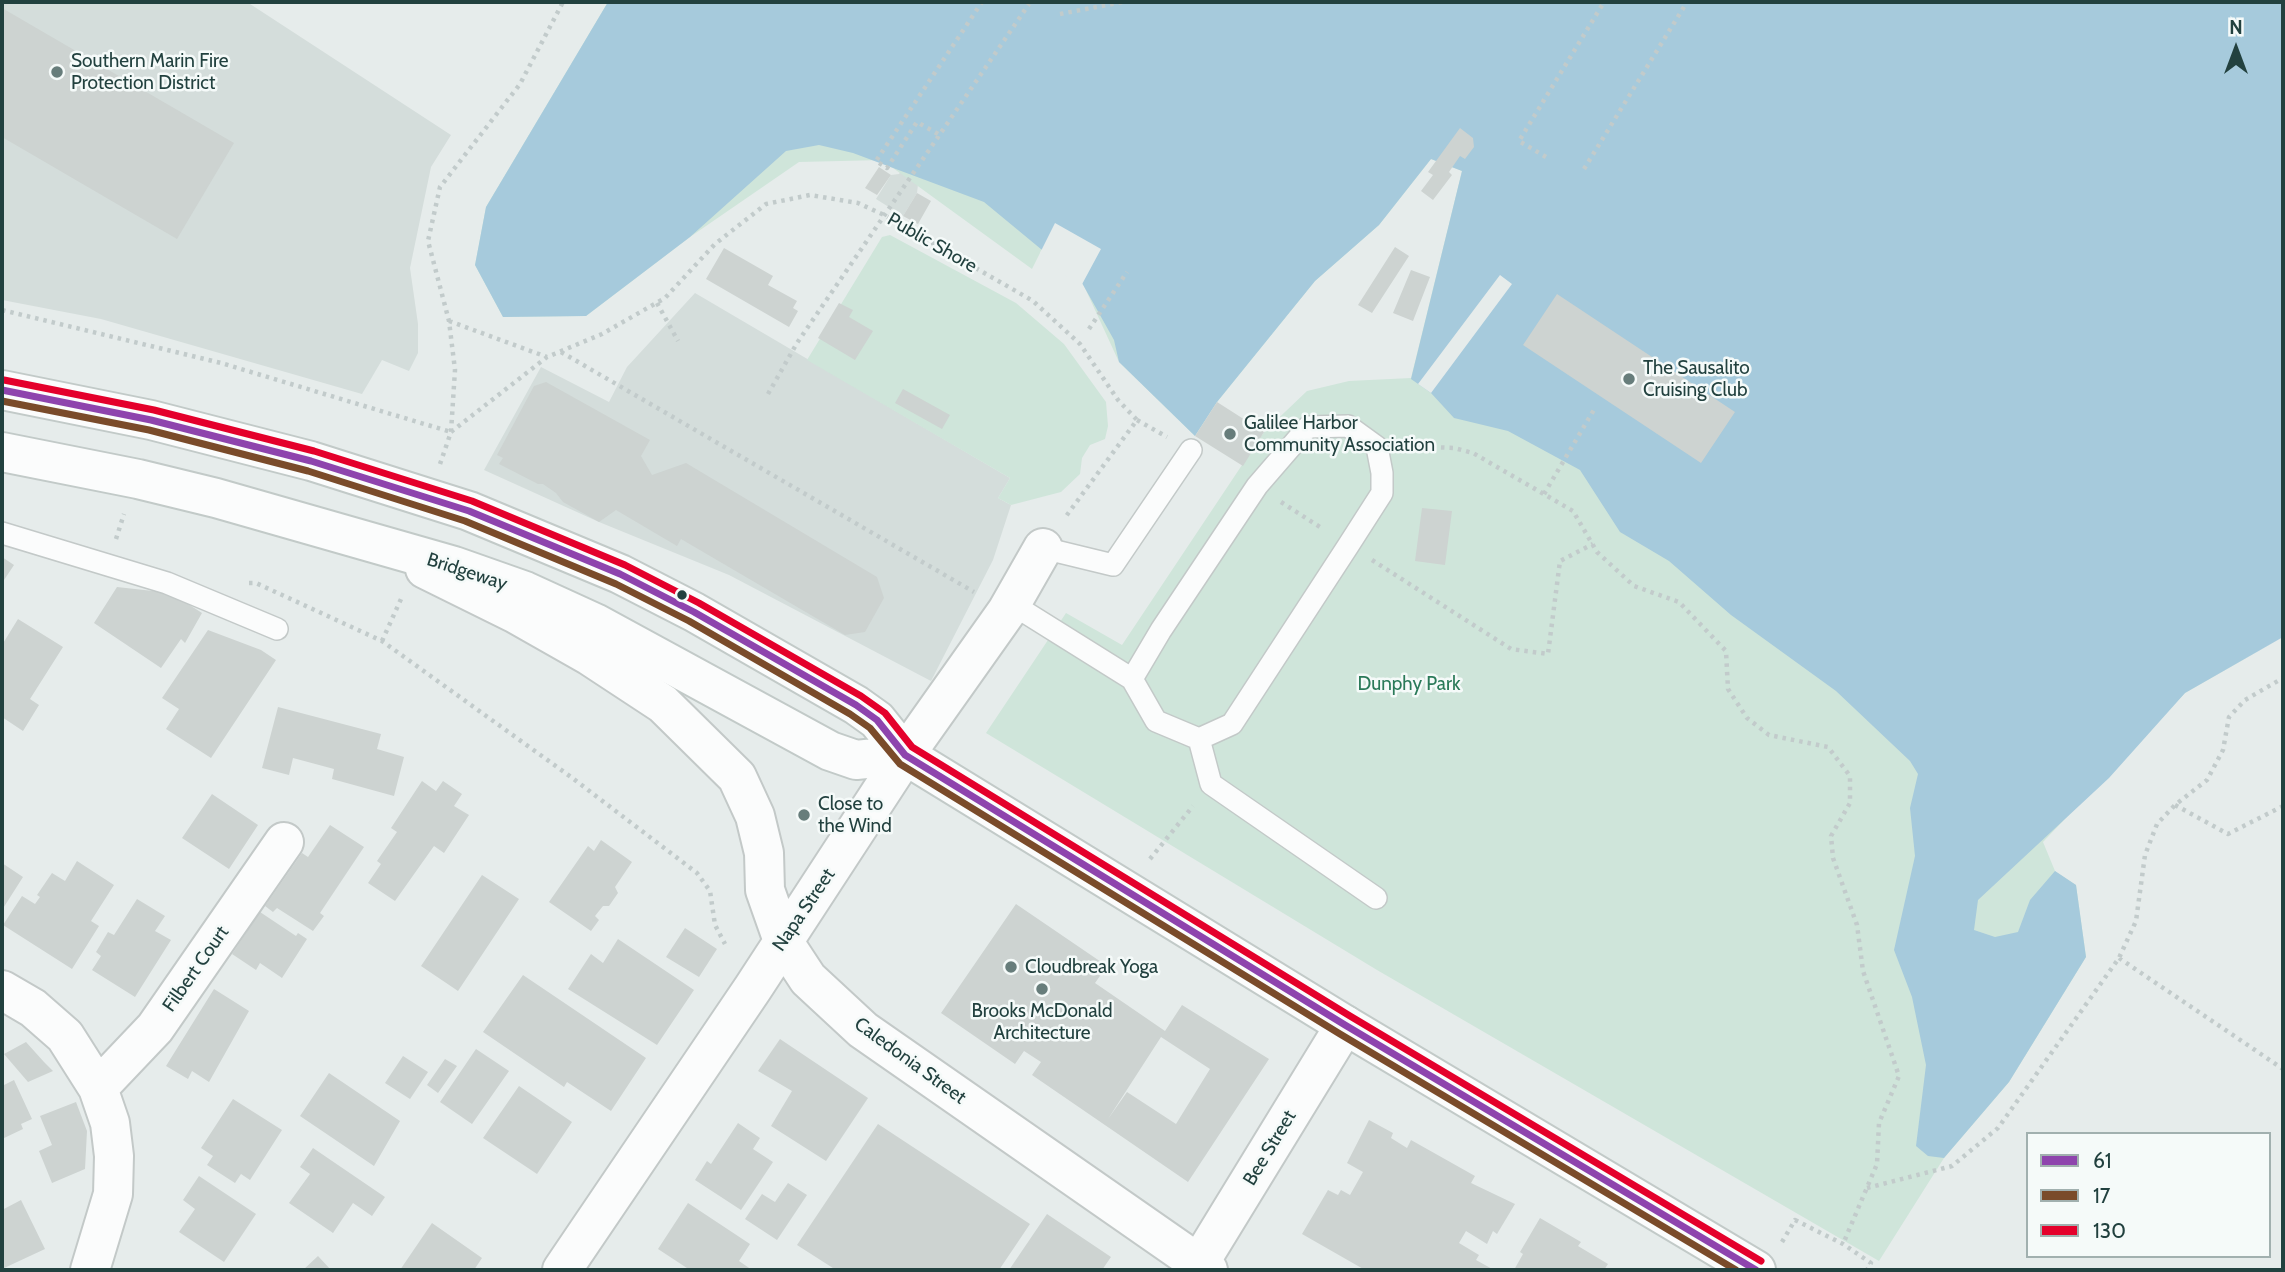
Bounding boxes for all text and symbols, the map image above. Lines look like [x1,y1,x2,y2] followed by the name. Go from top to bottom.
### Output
[2201,14,2271,84] north arrow
[2229,16,2243,39] text: N
[71,50,229,94] place label: Southern Marin Fire Protection District
[49,64,65,80] marker: Southern Marin Fire Protection District
[883,208,981,278] street label: Public Shore
[1643,357,1750,401] place label: The Sausalito Cruising Club
[1621,371,1637,387] marker: The Sausalito Cruising Club
[1244,412,1435,456] place label: Galilee Harbor Community Association
[1222,426,1238,442] marker: Galilee Harbor Community Association
[424,548,510,596] street label: Bridgeway
[675,588,689,602] unlabelled marker
[1358,673,1460,695] park label: Dunphy Park
[818,793,892,837] place label: Close to the Wind
[796,807,812,823] marker: Close to the Wind
[768,864,840,956] street label: Napa Street
[158,922,234,1016] street label: Filbert Court
[1025,956,1158,978] place label: Cloudbreak Yoga
[1003,959,1019,975] marker: Cloudbreak Yoga
[1034,981,1050,997] marker: Brooks McDonald Architecture
[971,1000,1113,1044] place label: Brooks McDonald Architecture
[850,1013,970,1109] street label: Caledonia Street
[1239,1106,1301,1190] street label: Bee Street
[2026,1132,2271,1258] legend
[2093,1148,2112,1173] text: 61
[2093,1183,2110,1208] text: 17
[2093,1218,2126,1243] text: 130

